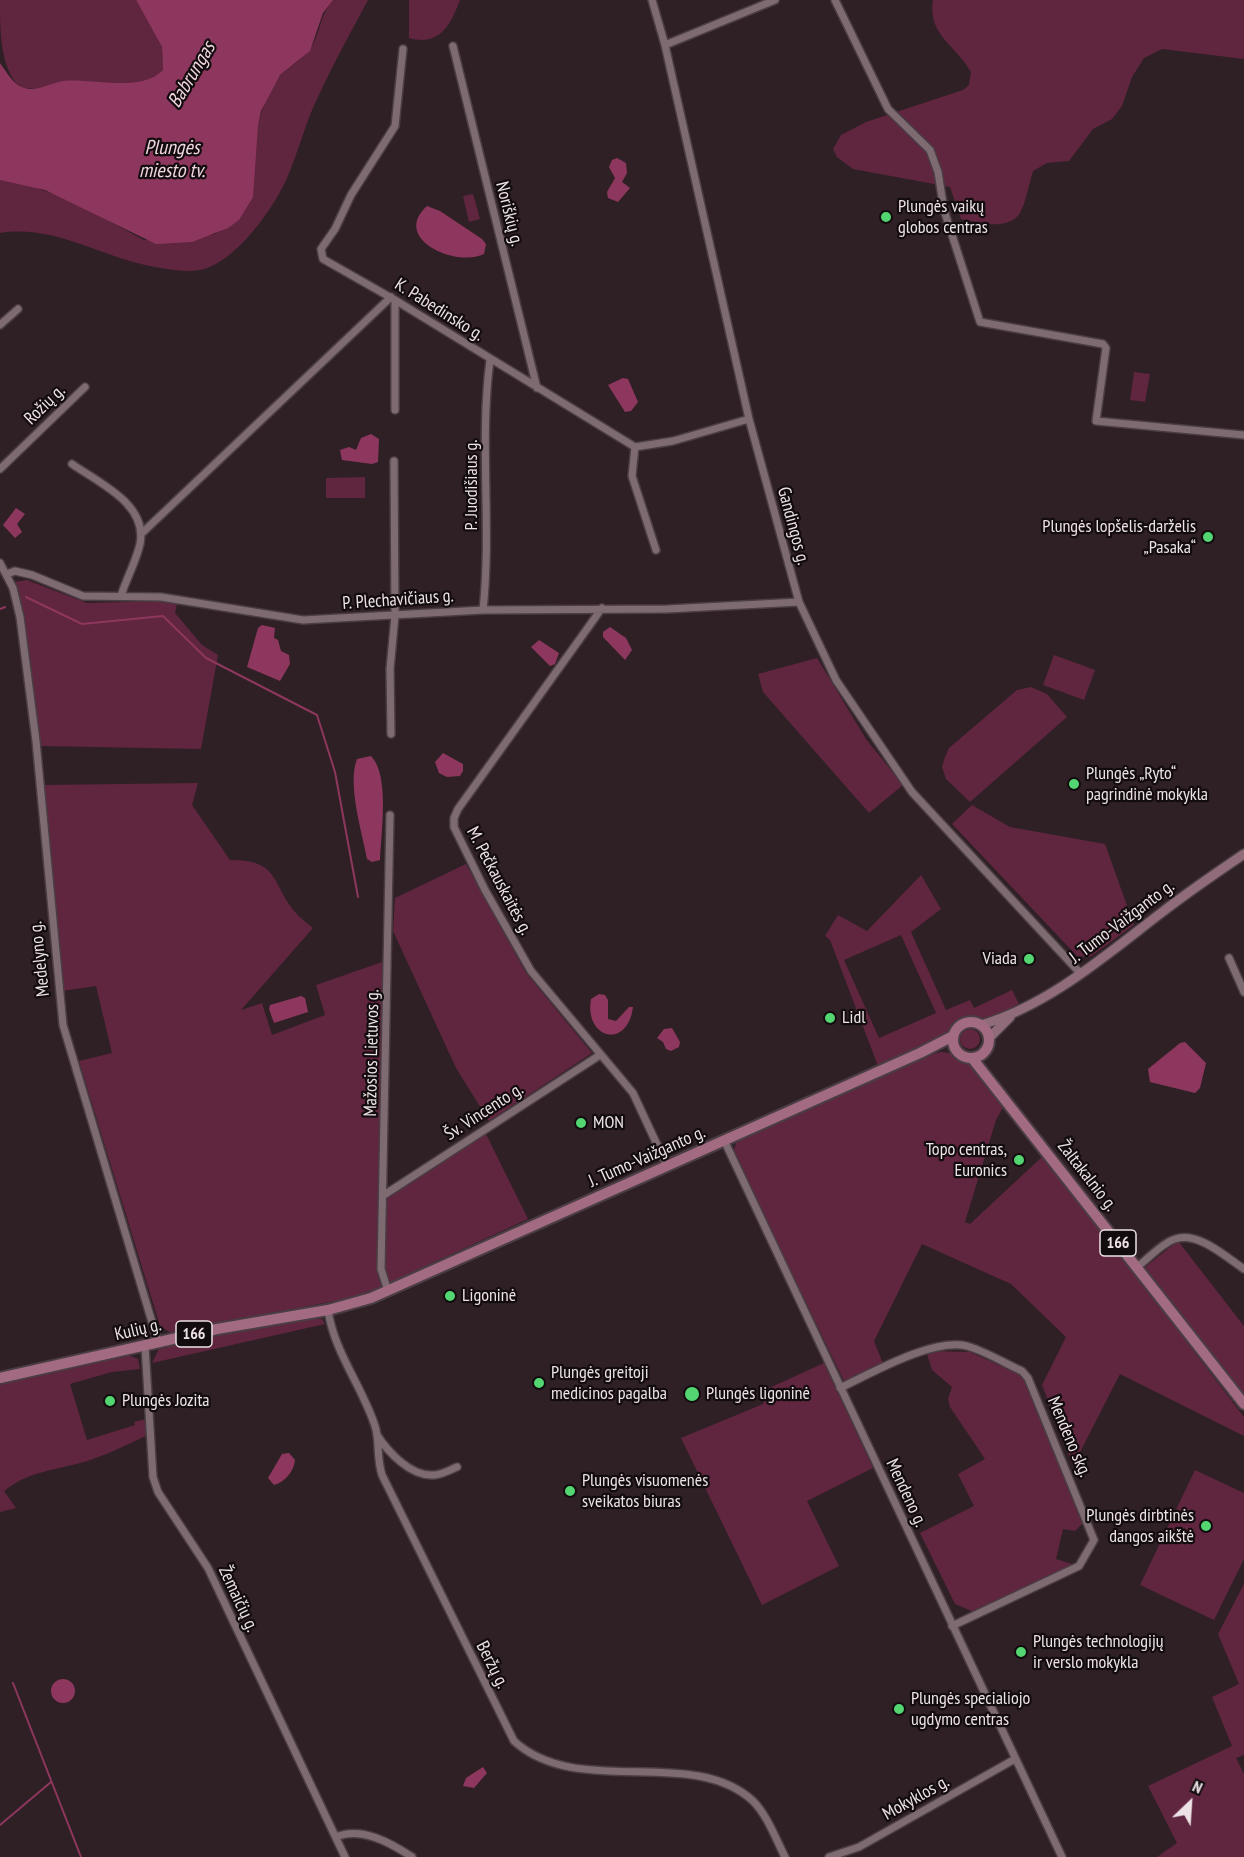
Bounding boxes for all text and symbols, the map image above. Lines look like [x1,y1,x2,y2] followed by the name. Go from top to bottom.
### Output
[163,38,221,112] water label: Babrungas
[139,136,205,183] water label: Plungės miesto tv.
[491,179,527,249] street label: Noriškių g.
[898,196,988,238] place label: Plungės vaikų globos centras
[879,210,893,224] marker: Plungės vaikų globos centras
[390,274,488,346] street label: K. Pabedinsko g.
[20,380,70,430] street label: Rožių g.
[461,440,483,530] street label: P. Juodišiaus g.
[772,485,814,567] street label: Gandingos g.
[1042,516,1196,558] place label: Plungės lopšelis-darželis „Pasaka“
[1201,530,1215,544] marker: Plungės lopšelis-darželis „Pasaka“
[342,585,454,615] street label: P. Plechavičiaus g.
[1086,763,1208,806] place label: Plungės „Ryto“ pagrindinė mokykla
[1067,777,1081,791] marker: Plungės „Ryto“ pagrindinė mokykla
[462,823,536,939] street label: M. Pečkauskaitės g.
[1065,876,1179,968] street label: J. Tumo-Vaižganto g.
[25,920,55,998] street label: Medelyno g.
[983,948,1017,970] place label: Viada
[1022,952,1036,966] marker: Viada
[360,989,384,1117] street label: Mažosios Lietuvos g.
[842,1007,865,1029] place label: Lidl
[823,1011,837,1025] marker: Lidl
[441,1079,527,1145] street label: Šv. Vincento g.
[593,1112,624,1134] place label: MON
[574,1116,588,1130] marker: MON
[585,1122,709,1192] street label: J. Tumo-Vaižganto g.
[1053,1136,1121,1216] street label: Žaltakalnio g.
[926,1139,1007,1182] place label: Topo centras, Euronics
[1012,1153,1026,1167] marker: Topo centras, Euronics
[1100,1230,1136,1256] road number: 166
[462,1285,516,1307] place label: Ligoninė
[443,1289,457,1303] marker: Ligoninė
[113,1314,163,1346] street label: Kulių g.
[176,1321,212,1347] road number: 166
[551,1362,667,1404] place label: Plungės greitoji medicinos pagalba
[532,1376,546,1390] marker: Plungės greitoji medicinos pagalba
[706,1383,810,1405] place label: Plungės ligoninė
[683,1385,701,1403] marker: Plungės ligoninė
[122,1390,210,1412] place label: Plungės Jozita
[1042,1393,1096,1481] street label: Mendeno skg.
[103,1394,117,1408] marker: Plungės Jozita
[881,1456,931,1530] street label: Mendeno g.
[582,1470,708,1512] place label: Plungės visuomenės sveikatos biuras
[563,1484,577,1498] marker: Plungės visuomenės sveikatos biuras
[1086,1505,1194,1547] place label: Plungės dirbtinės dangos aikštė
[1199,1519,1213,1533] marker: Plungės dirbtinės dangos aikštė
[213,1563,263,1635] street label: Žemaičių g.
[1033,1631,1164,1674] place label: Plungės technologijų ir verslo mokykla
[471,1638,513,1692] street label: Beržų g.
[1014,1645,1028,1659] marker: Plungės technologijų ir verslo mokykla
[911,1688,1030,1730] place label: Plungės specialiojo ugdymo centras
[892,1702,906,1716] marker: Plungės specialiojo ugdymo centras
[879,1771,953,1825] street label: Mokyklos g.
[1160,1773,1220,1833] north arrow
[1189,1776,1206,1798] text: N

